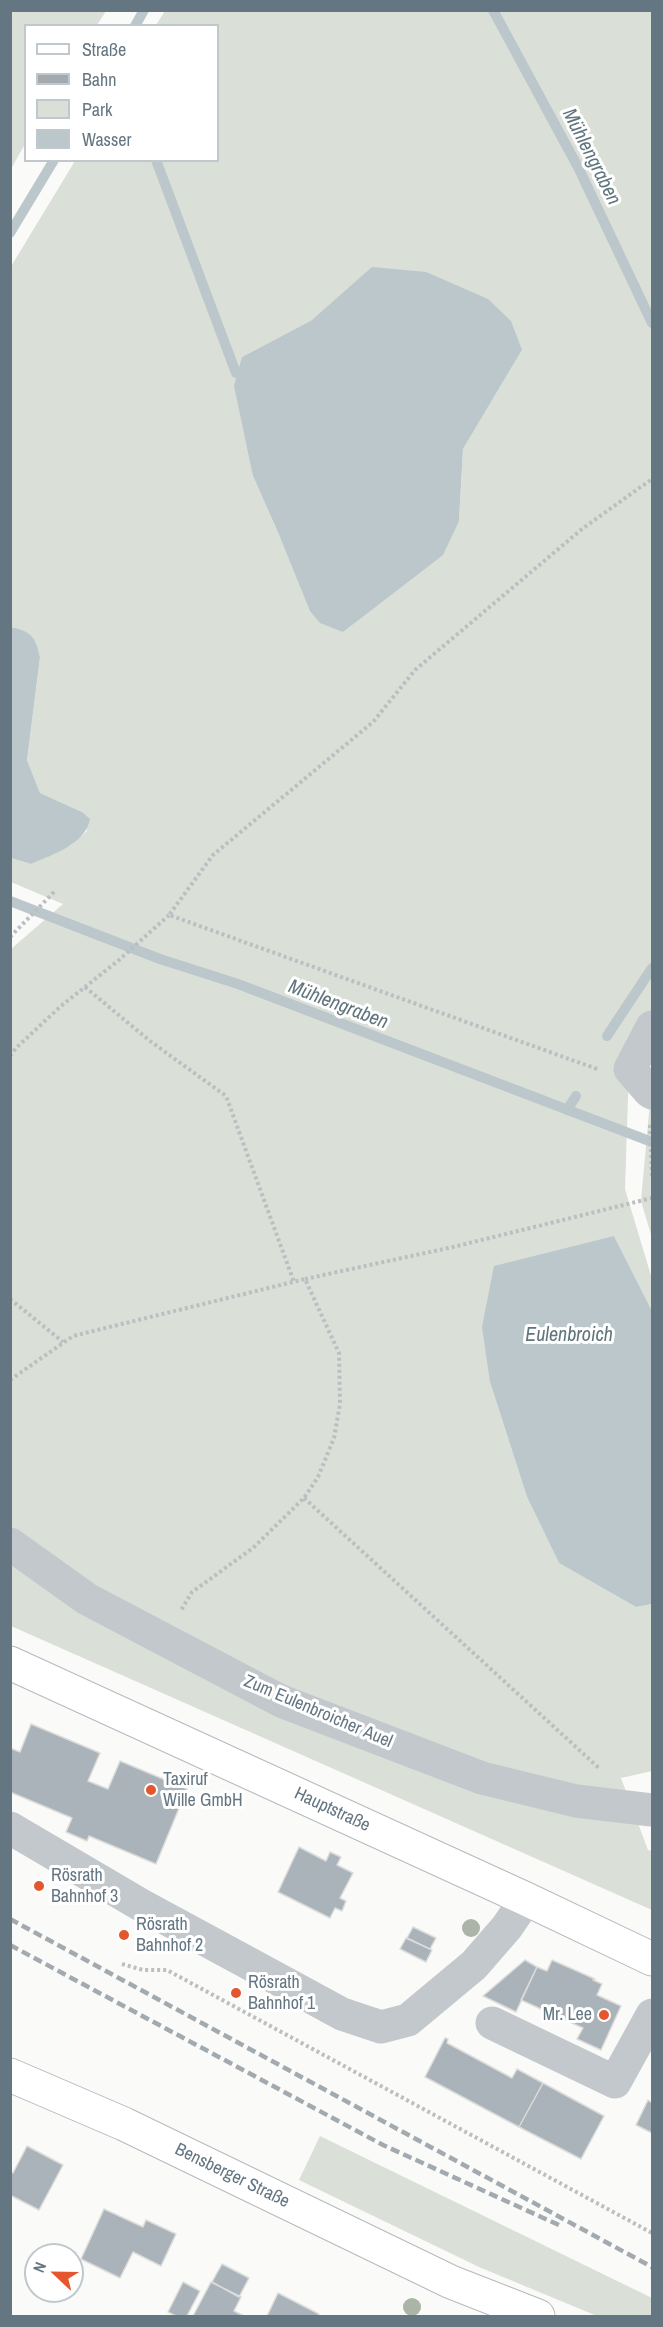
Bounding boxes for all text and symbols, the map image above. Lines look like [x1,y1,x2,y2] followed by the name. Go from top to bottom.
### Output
[24,24,219,162] legend
[82,37,126,62] text: Straße
[82,67,116,92] text: Bahn
[82,97,112,122] text: Park
[557,105,625,209] water label: Mühlengraben
[82,127,131,152] text: Wasser
[285,975,391,1035] water label: Mühlengraben
[525,1324,613,1348] water label: Eulenbroich
[241,1671,395,1753] street label: Zum Eulenbroicher Auel
[163,1769,243,1812] place label: Taxiruf Wille GmbH
[144,1783,158,1797] marker: Taxiruf Wille GmbH
[291,1783,373,1837] street label: Hauptstraße
[51,1865,118,1908] place label: Rösrath Bahnhof 3
[32,1879,46,1893] marker: Rösrath Bahnhof 3
[136,1914,203,1956] place label: Rösrath Bahnhof 2
[117,1928,131,1942] marker: Rösrath Bahnhof 2
[248,1972,315,2014] place label: Rösrath Bahnhof 1
[229,1986,243,2000] marker: Rösrath Bahnhof 1
[543,2004,592,2026] place label: Mr. Lee
[597,2008,611,2022] marker: Mr. Lee
[171,2139,293,2213] street label: Bensberger Straße
[24,2243,84,2303] north arrow
[27,2258,51,2276] text: N

